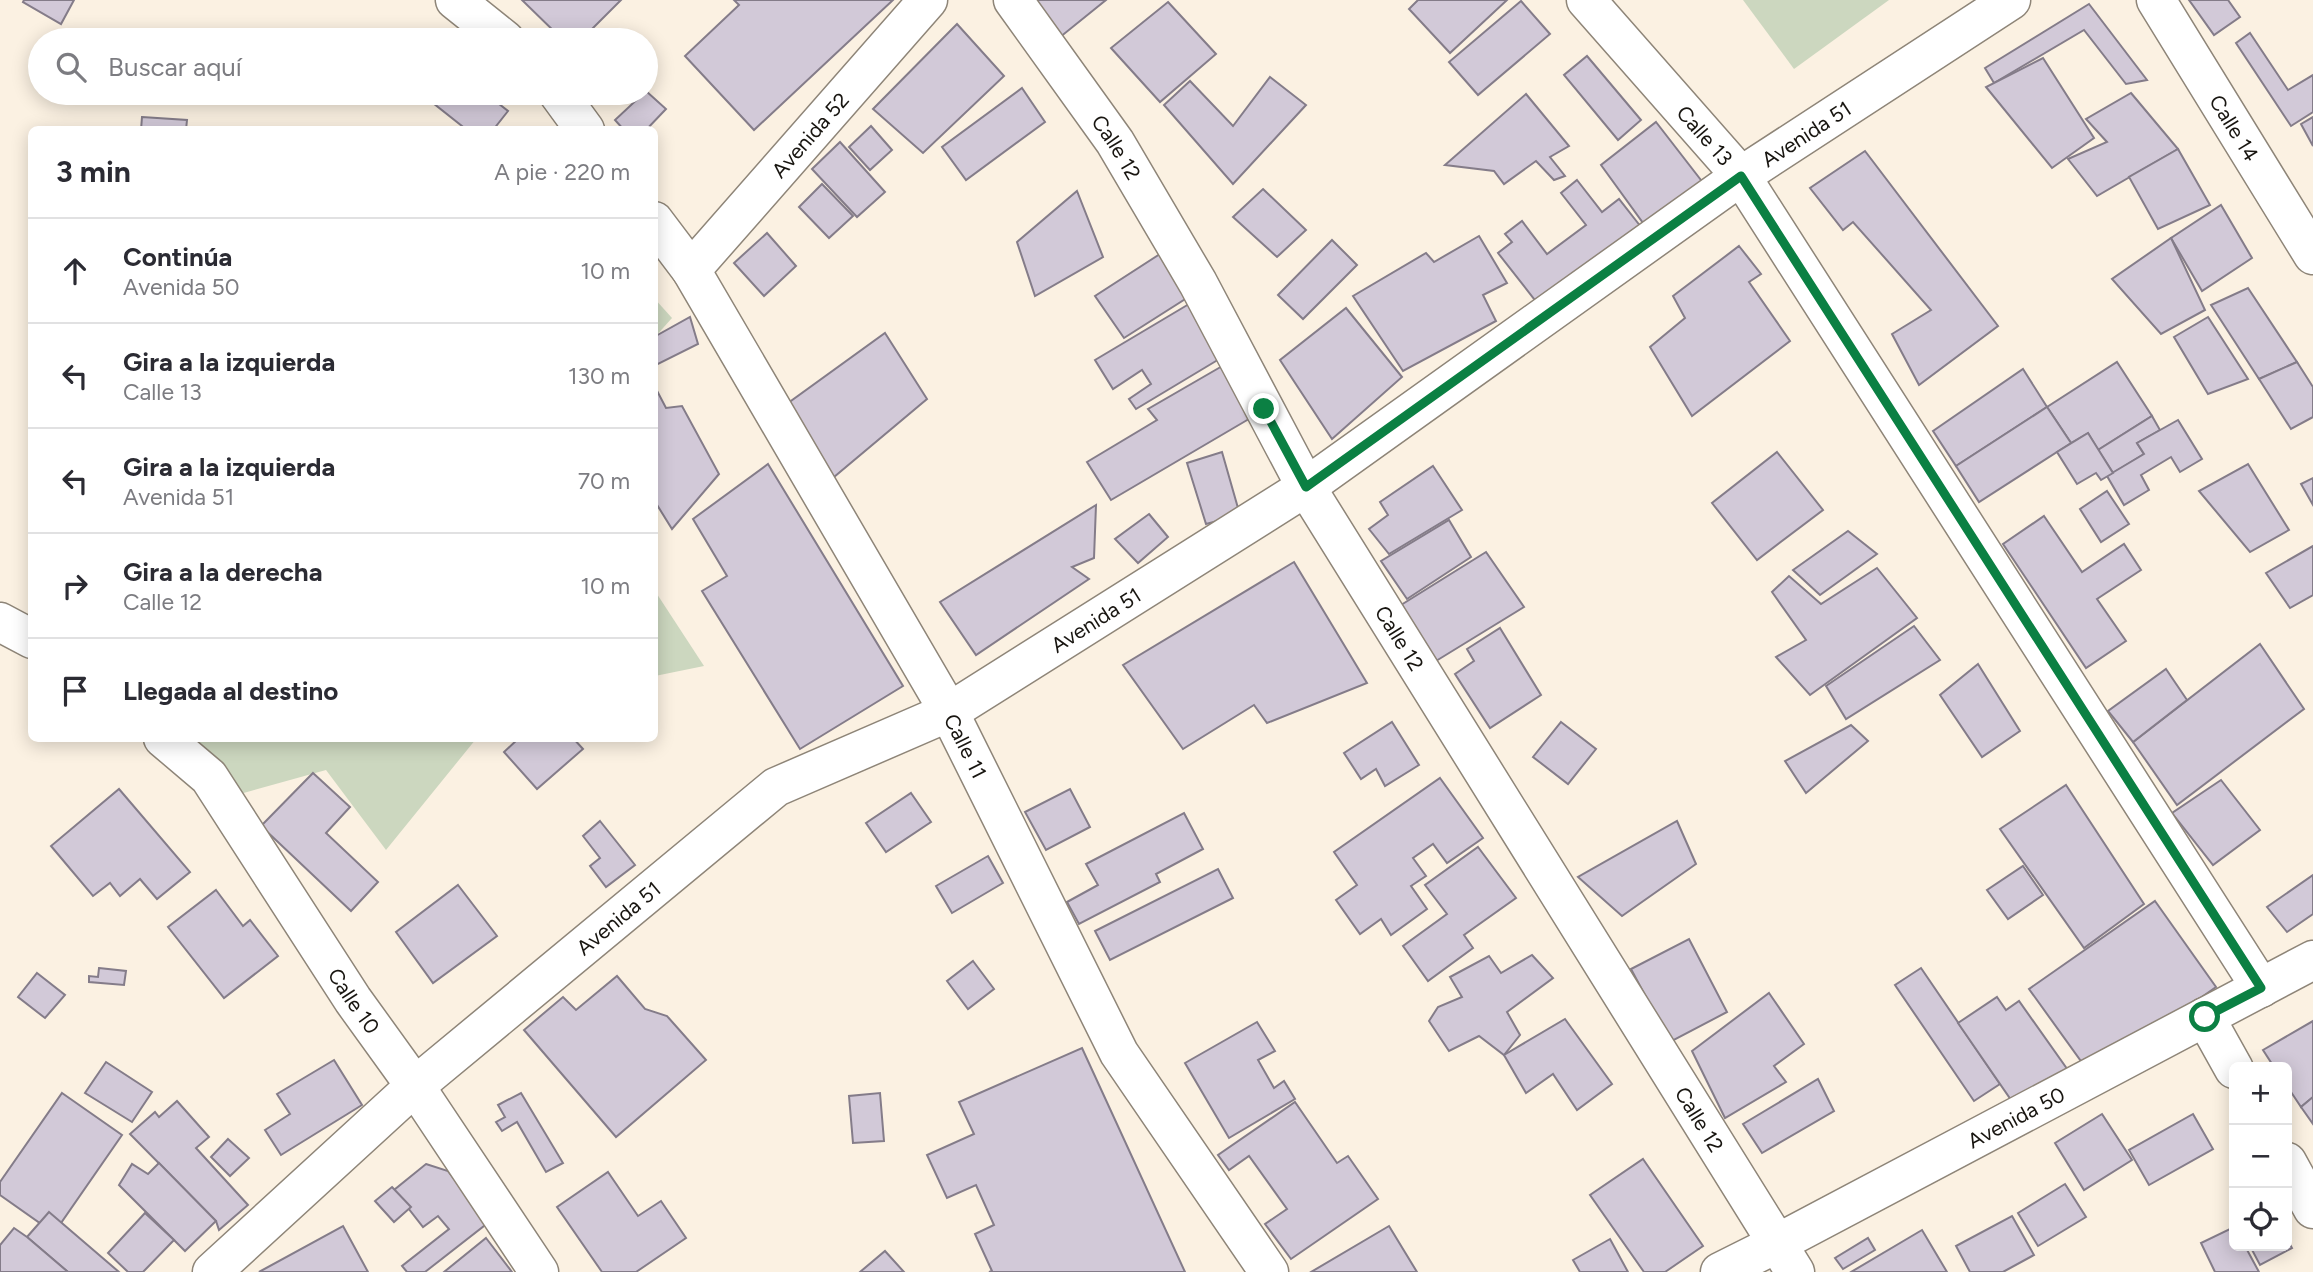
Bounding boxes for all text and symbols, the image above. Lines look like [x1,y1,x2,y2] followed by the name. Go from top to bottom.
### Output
[28,28,658,105] search box
[52,48,90,86] icon: search
[108,51,242,83] text: Buscar aquí
[766,87,854,182] street label: Avenida 52
[2205,90,2265,166] street label: Calle 14
[1757,95,1855,172] street label: Avenida 51
[1672,100,1738,170] street label: Calle 13
[1087,110,1147,184] street label: Calle 12
[56,153,131,190] text: 3 min
[494,158,630,186] text: A pie · 220 m
[123,241,232,273] text: Continúa
[56,252,94,290] icon: ahead
[581,257,630,285] text: 10 m
[123,273,240,301] text: Avenida 50
[123,346,335,378] text: Gira a la izquierda
[56,357,94,395] icon: left
[568,362,630,390] text: 130 m
[123,378,202,406] text: Calle 13
[1248,393,1279,424] route end
[123,451,335,483] text: Gira a la izquierda
[56,462,94,500] icon: left
[578,467,630,495] text: 70 m
[123,483,234,511] text: Avenida 51
[123,556,323,588] text: Gira a la derecha
[56,567,94,605] icon: right
[581,572,630,600] text: 10 m
[1046,582,1145,657] street label: Avenida 51
[123,588,202,616] text: Calle 12
[1370,601,1430,675] street label: Calle 12
[56,672,94,710] icon: arrive
[123,675,338,707] text: Llegada al destino
[939,709,992,782] street label: Calle 11
[571,876,665,960] street label: Avenida 51
[323,963,385,1038] street label: Calle 10
[2189,1001,2220,1032] route start
[2229,1062,2292,1251] map controls
[2229,1062,2292,1125] button: +
[1963,1081,2069,1153] street label: Avenida 50
[1670,1082,1729,1156] street label: Calle 12
[2229,1125,2292,1188] button: −
[2229,1188,2292,1251] button: locate

